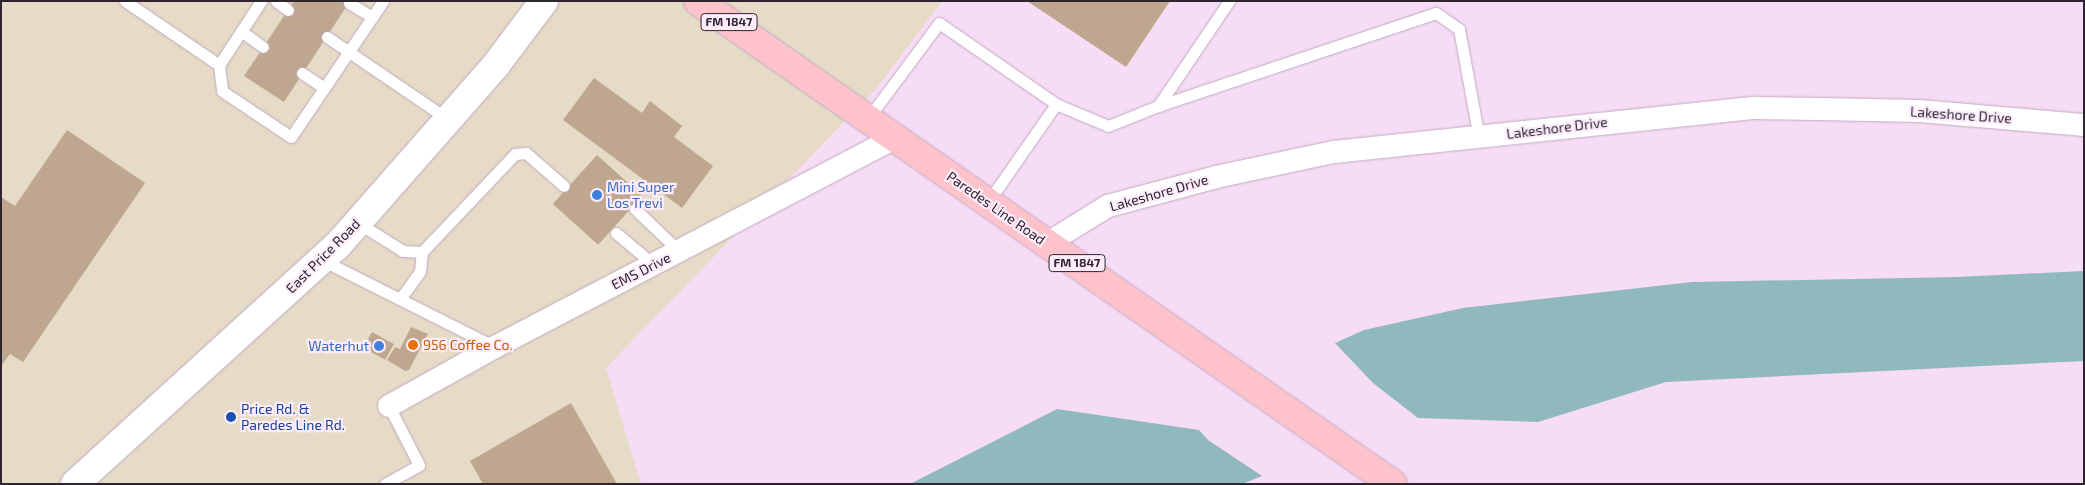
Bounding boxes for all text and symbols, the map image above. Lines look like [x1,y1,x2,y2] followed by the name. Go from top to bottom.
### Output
[700,13,758,32] road number: FM 1847
[1910,103,2012,127] street label: Lakeshore Drive
[1505,113,1609,143] street label: Lakeshore Drive
[944,168,1048,248] street label: Paredes Line Road
[1108,171,1210,215] street label: Lakeshore Drive
[607,179,675,212] place label: Mini Super Los Trevi
[591,189,603,201] marker: Mini Super Los Trevi
[282,215,364,297] street label: East Price Road
[609,249,673,293] street label: EMS Drive
[1048,254,1106,272] road number: FM 1847
[423,337,513,353] place label: 956 Coffee Co.
[308,338,369,354] place label: Waterhut
[407,339,419,351] marker: 956 Coffee Co.
[373,340,385,352] marker: Waterhut
[241,401,345,434] place label: Price Rd. & Paredes Line Rd.
[225,411,237,423] marker: Price Rd. & Paredes Line Rd.

